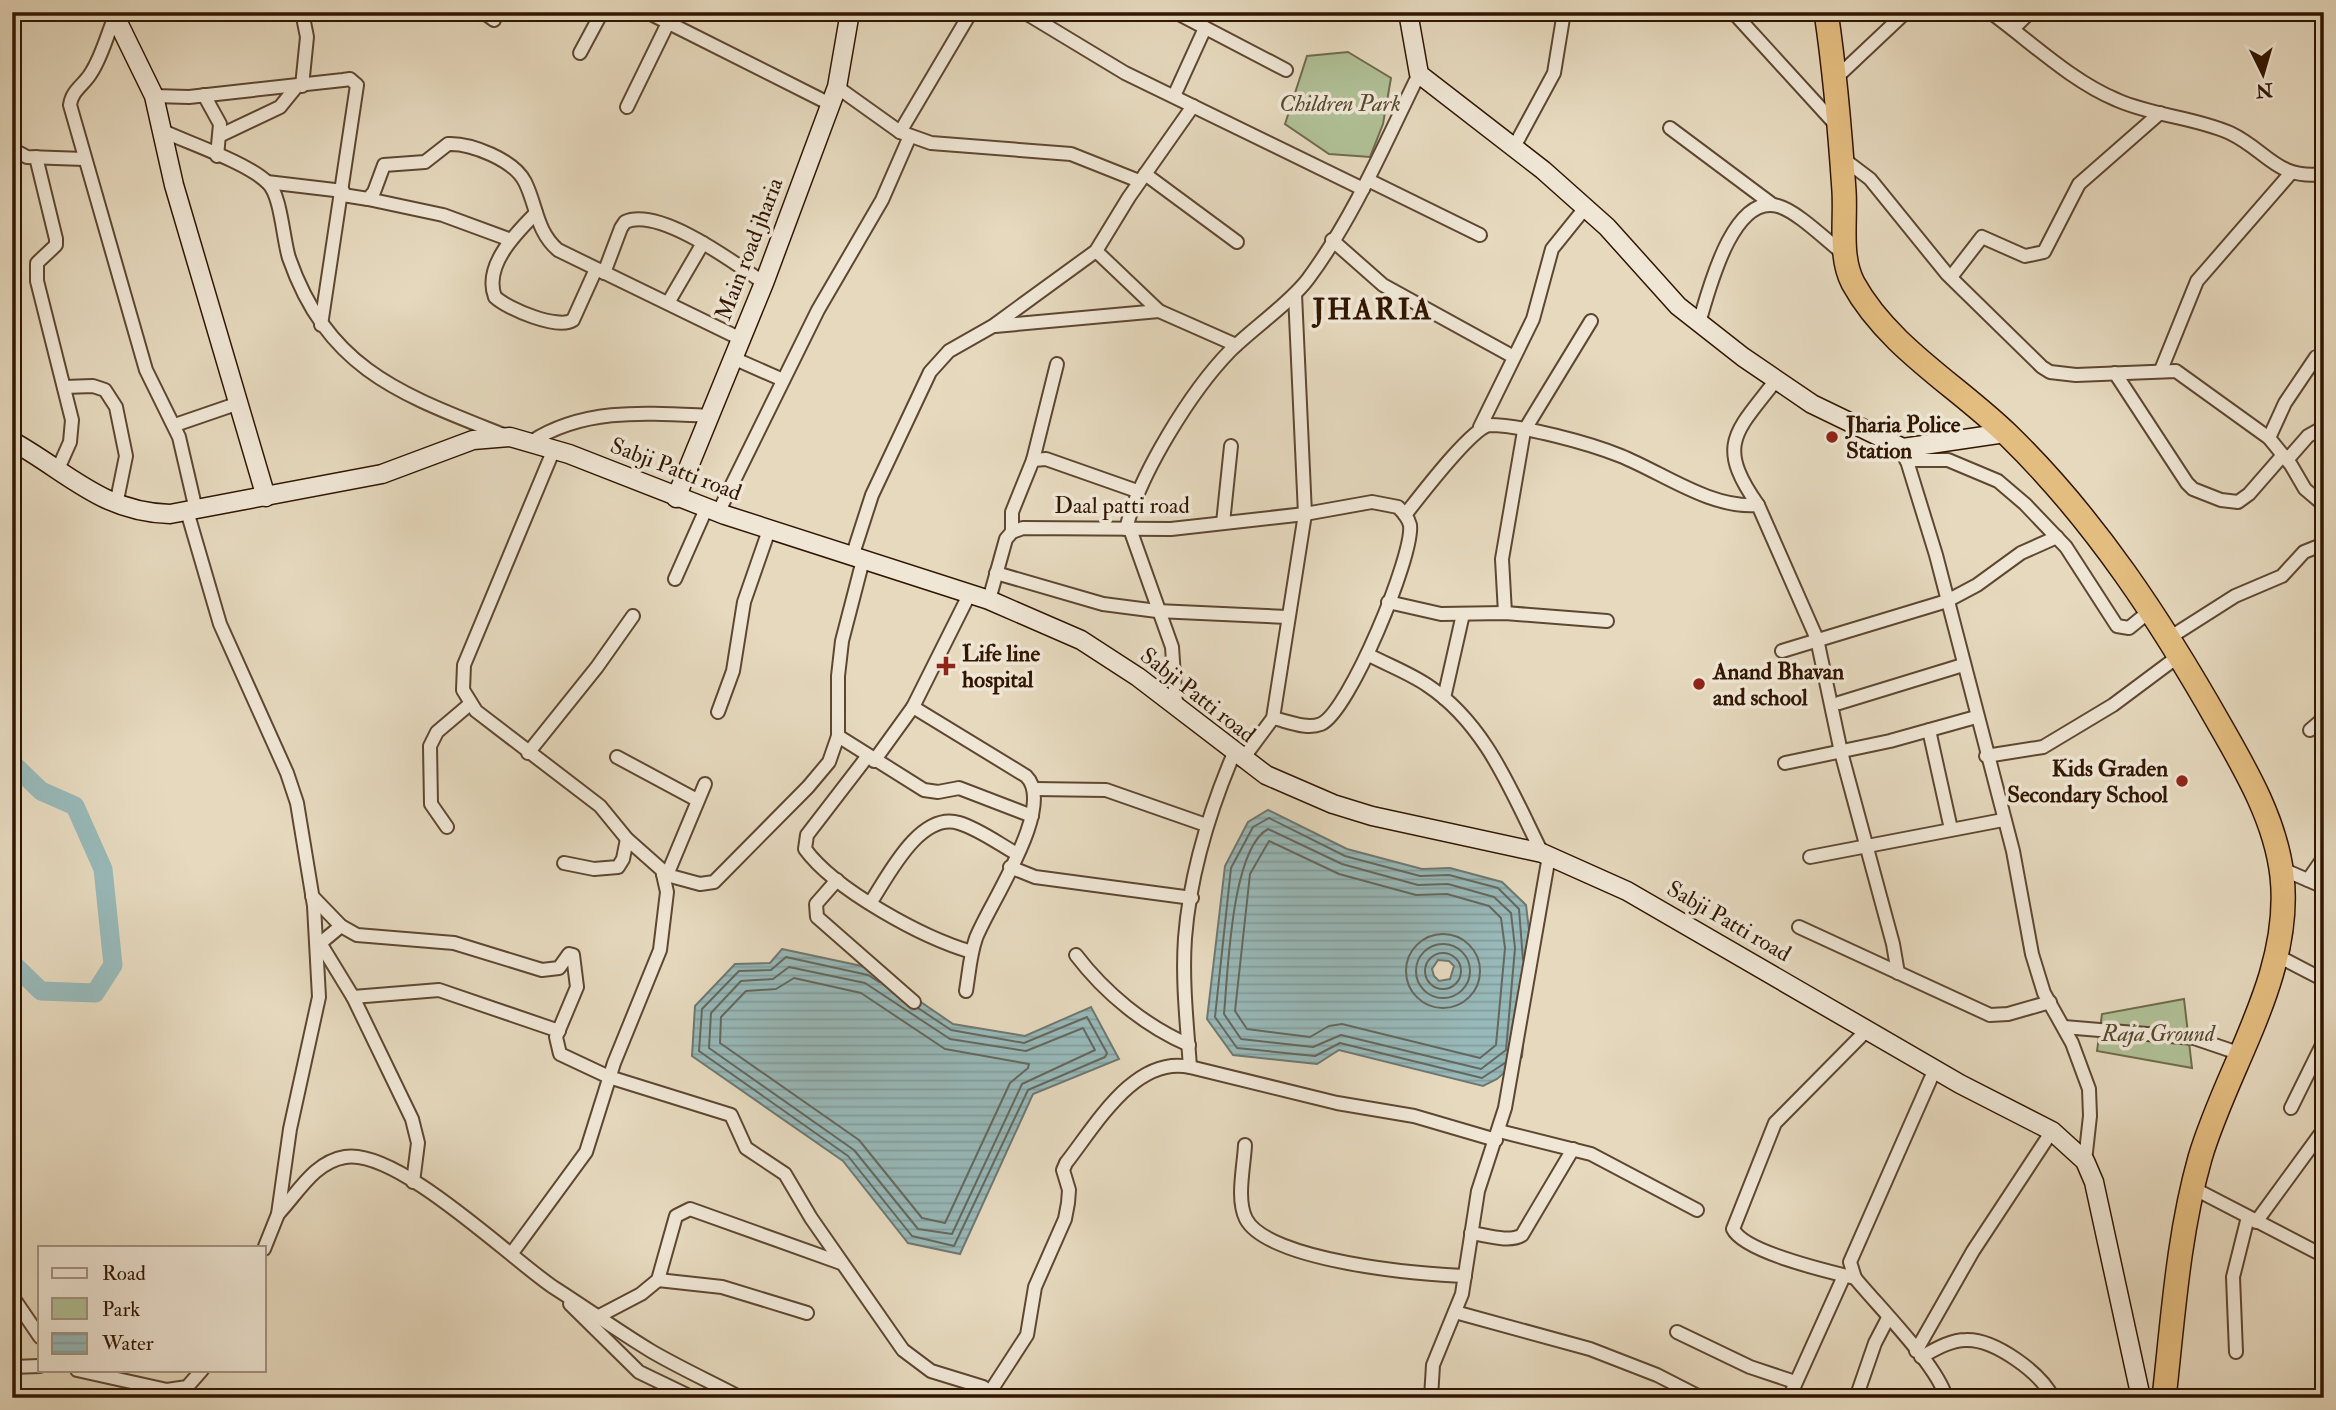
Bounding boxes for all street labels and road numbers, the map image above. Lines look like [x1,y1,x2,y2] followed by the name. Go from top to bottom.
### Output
[708,173,790,324] street label: Main road jharia
[606,431,746,507] street label: Sabji Patti road
[1054,491,1190,521] street label: Daal patti road
[1135,641,1261,749] street label: Sabji Patti road
[1662,874,1796,968] street label: Sabji Patti road

